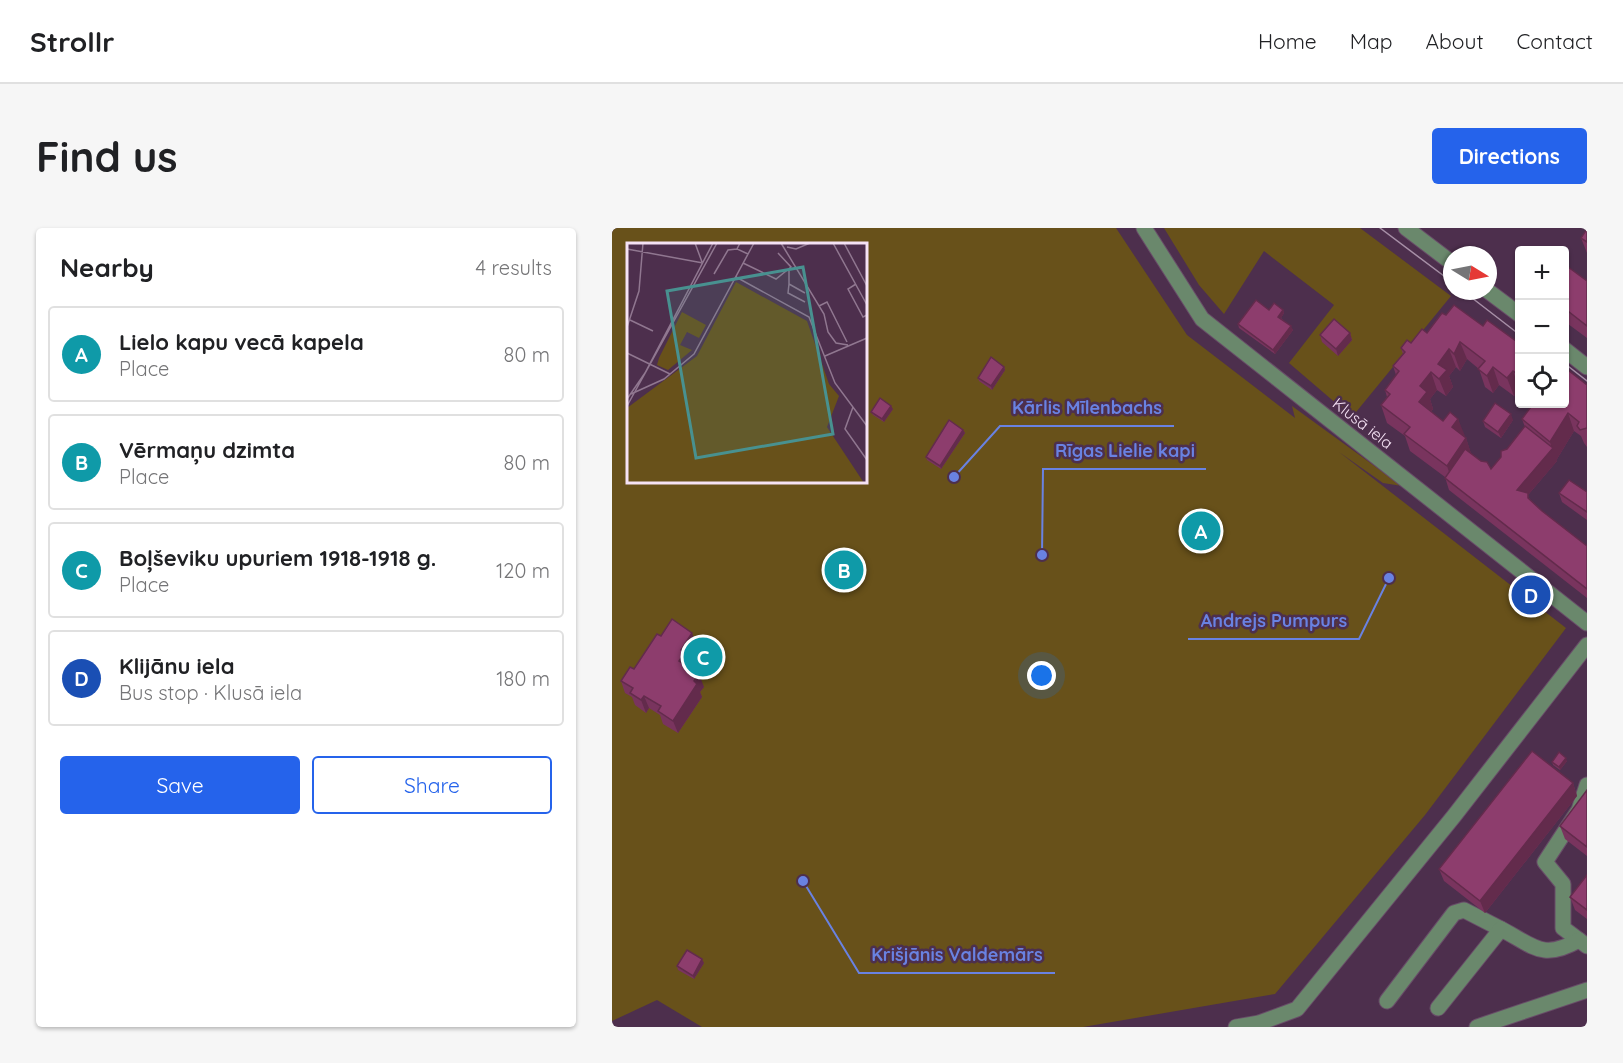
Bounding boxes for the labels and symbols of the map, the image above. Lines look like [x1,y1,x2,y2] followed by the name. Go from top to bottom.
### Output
[627,243,867,483] inset map
[1443,246,1497,300] north arrow
[1000,390,1174,426] callout: Kārlis Mīlenbachs
[1329,393,1397,453] street label: Klusā iela
[1012,396,1162,419] text: Kārlis Mīlenbachs
[1043,433,1206,469] callout: Rīgas Lielie kapi
[1055,439,1195,462] text: Rīgas Lielie kapi
[1182,508,1220,554] pin: A
[824,548,864,592] pin: B
[1512,572,1550,617] pin: D
[1188,603,1359,639] callout: Andrejs Pumpurs
[1201,609,1348,632] text: Andrejs Pumpurs
[684,634,722,680] pin: C
[1027,661,1056,690] your location
[859,937,1055,973] callout: Krišjānis Valdemārs
[871,943,1043,966] text: Krišjānis Valdemārs

